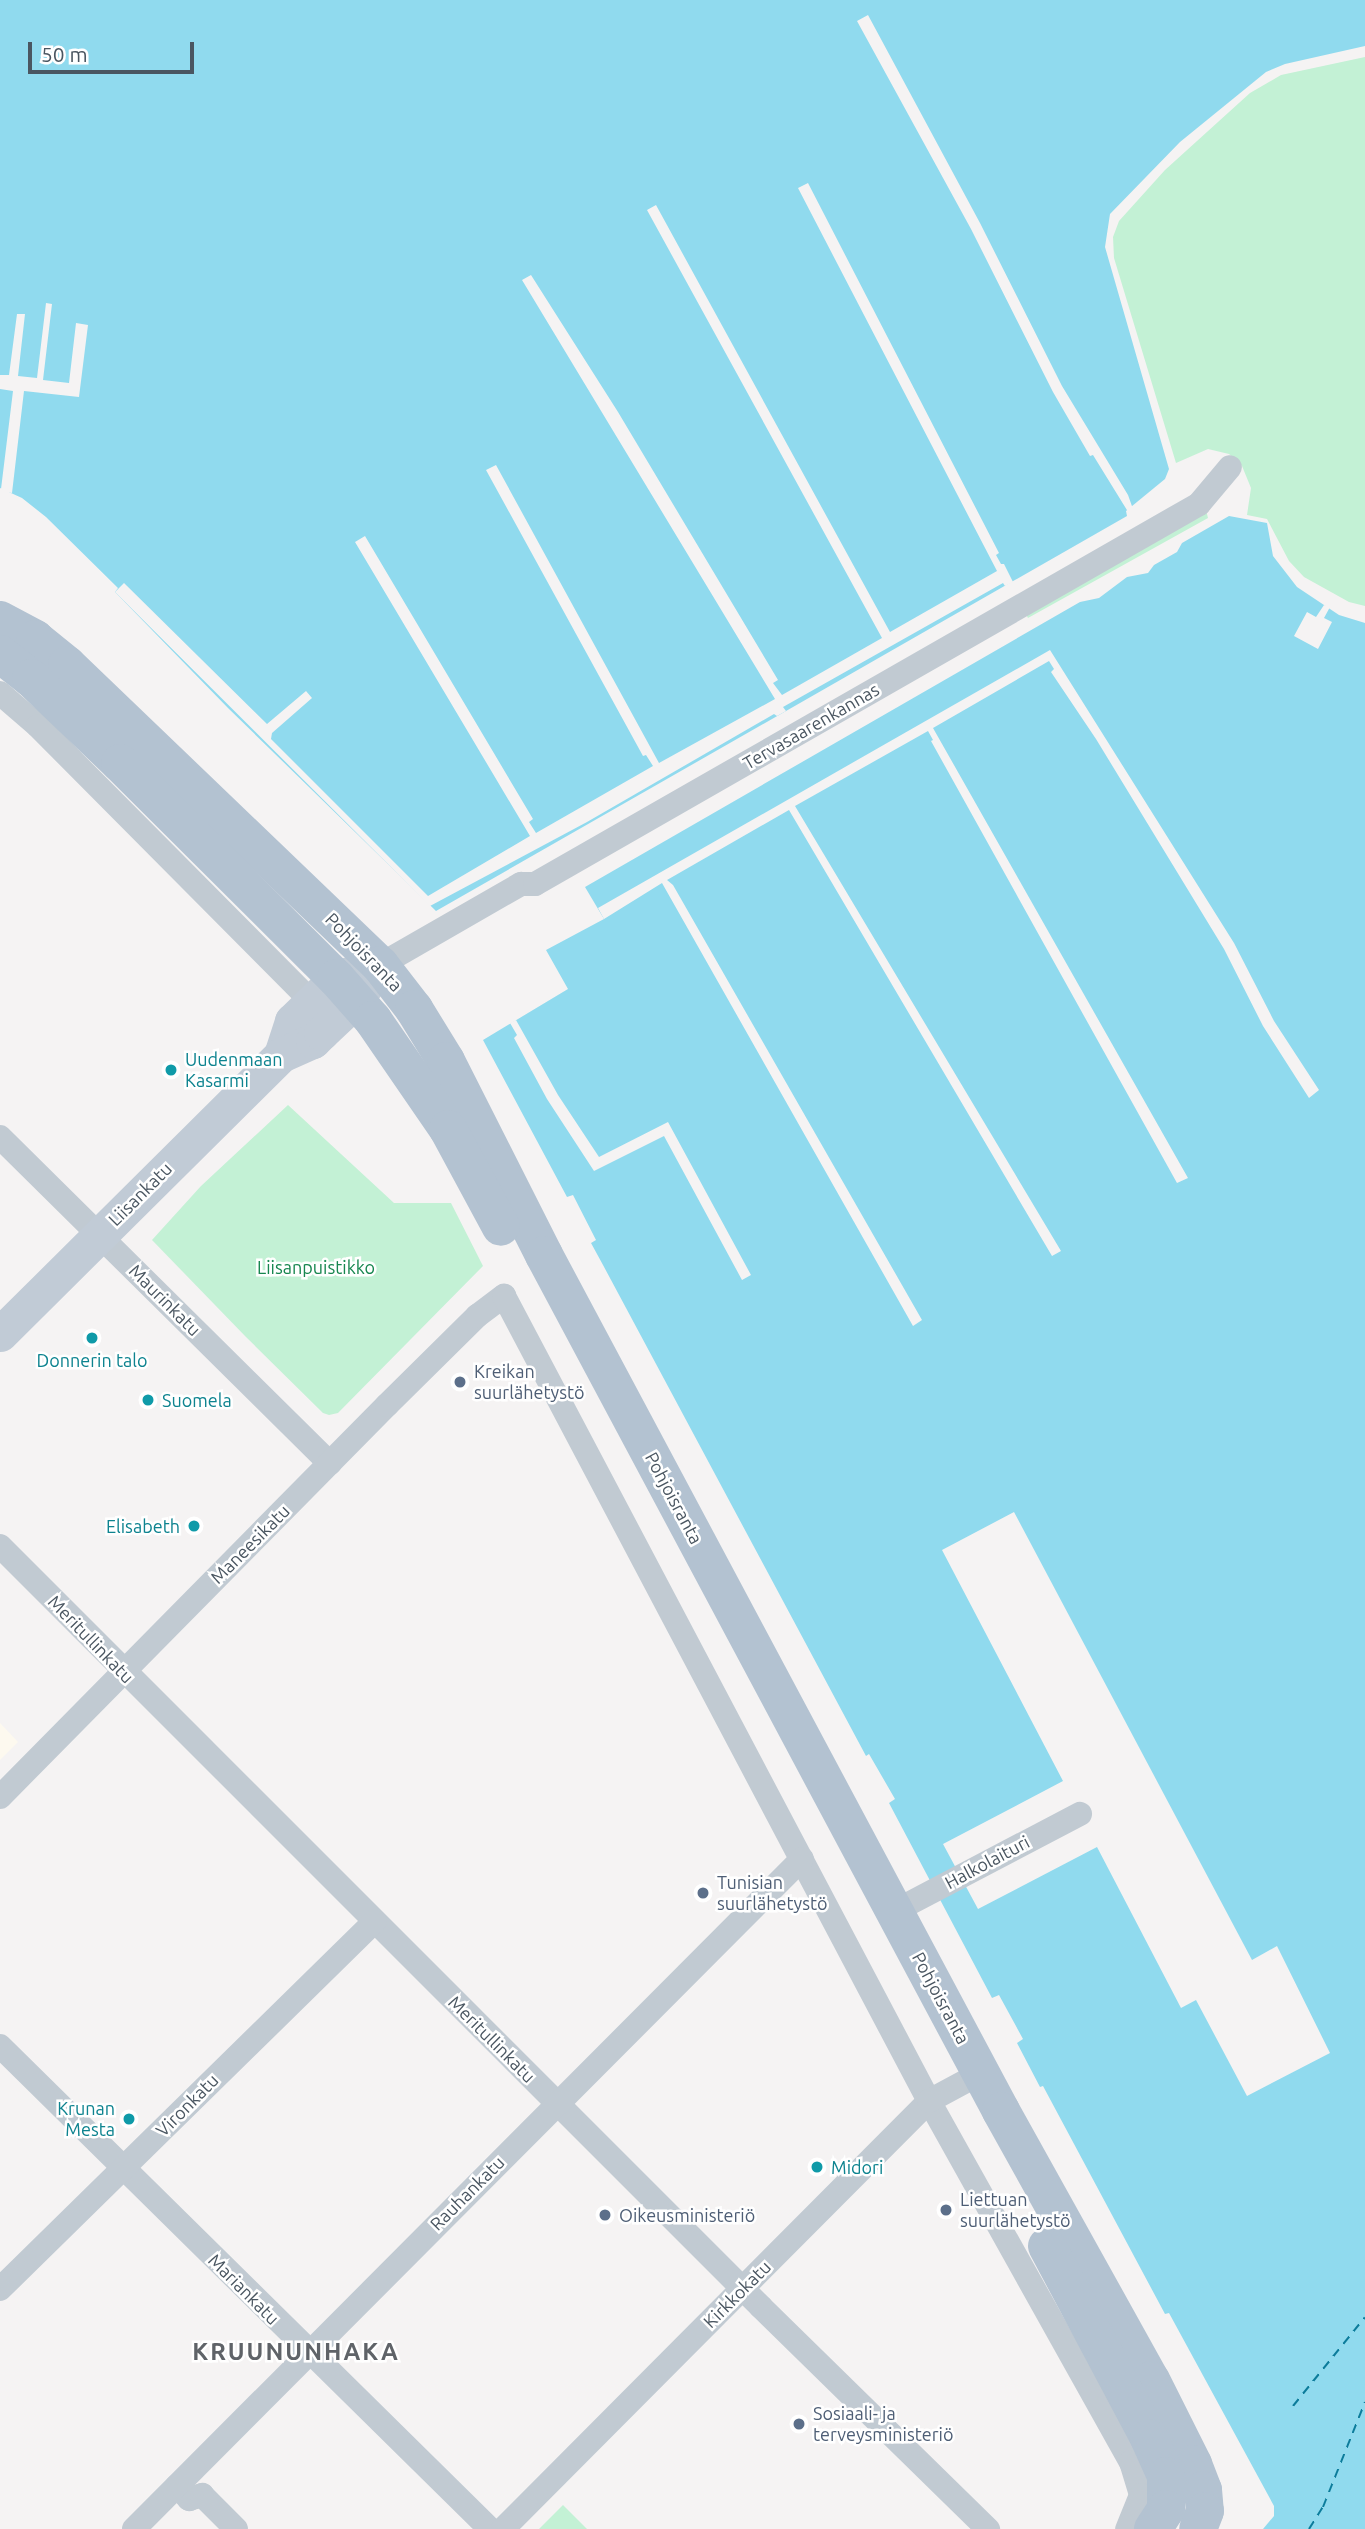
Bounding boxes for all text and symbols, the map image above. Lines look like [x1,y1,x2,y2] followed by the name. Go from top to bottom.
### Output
[32,28,198,72] scale bar
[41,42,88,66] text: 50 m
[739,678,883,774] street label: Tervasaarenkannas
[321,908,407,996] street label: Pohjoisranta
[185,1049,283,1092] place label: Uudenmaan Kasarmi
[163,1062,179,1078] marker: Uudenmaan Kasarmi
[104,1158,176,1230] street label: Liisankatu
[257,1256,375,1278] park label: Liisanpuistikko
[125,1260,205,1340] street label: Maurinkatu
[84,1330,100,1346] marker: Donnerin talo
[37,1349,147,1371] place label: Donnerin talo
[474,1361,585,1404] place label: Kreikan suurlähetystö
[452,1374,468,1390] marker: Kreikan suurlähetystö
[162,1389,232,1411] place label: Suomela
[140,1392,156,1408] marker: Suomela
[641,1448,707,1548] street label: Pohjoisranta
[206,1500,294,1588] street label: Maneesikatu
[106,1515,180,1537] place label: Elisabeth
[186,1518,202,1534] marker: Elisabeth
[44,1591,138,1687] street label: Meritullinkatu
[941,1831,1033,1893] street label: Halkolaituri
[717,1872,828,1914] place label: Tunisian suurlähetystö
[695,1885,711,1901] marker: Tunisian suurlähetystö
[908,1948,974,2048] street label: Pohjoisranta
[444,1991,540,2087] street label: Meritullinkatu
[151,2069,223,2141] street label: Vironkatu
[57,2098,115,2140] place label: Krunan Mesta
[121,2111,137,2127] marker: Krunan Mesta
[425,2151,509,2235] street label: Rauhankatu
[831,2156,883,2178] place label: Midori
[809,2159,825,2175] marker: Midori
[960,2189,1071,2232] place label: Liettuan suurlähetystö
[938,2202,954,2218] marker: Liettuan suurlähetystö
[619,2204,755,2226] place label: Oikeusministeriö
[597,2207,613,2223] marker: Oikeusministeriö
[204,2249,284,2329] street label: Mariankatu
[699,2256,775,2332] street label: Kirkkokatu
[194,2338,398,2366] district label: KRUUNUNHAKA
[813,2403,953,2446] place label: Sosiaali- ja terveysministeriö
[791,2416,807,2432] marker: Sosiaali- ja terveysministeriö

